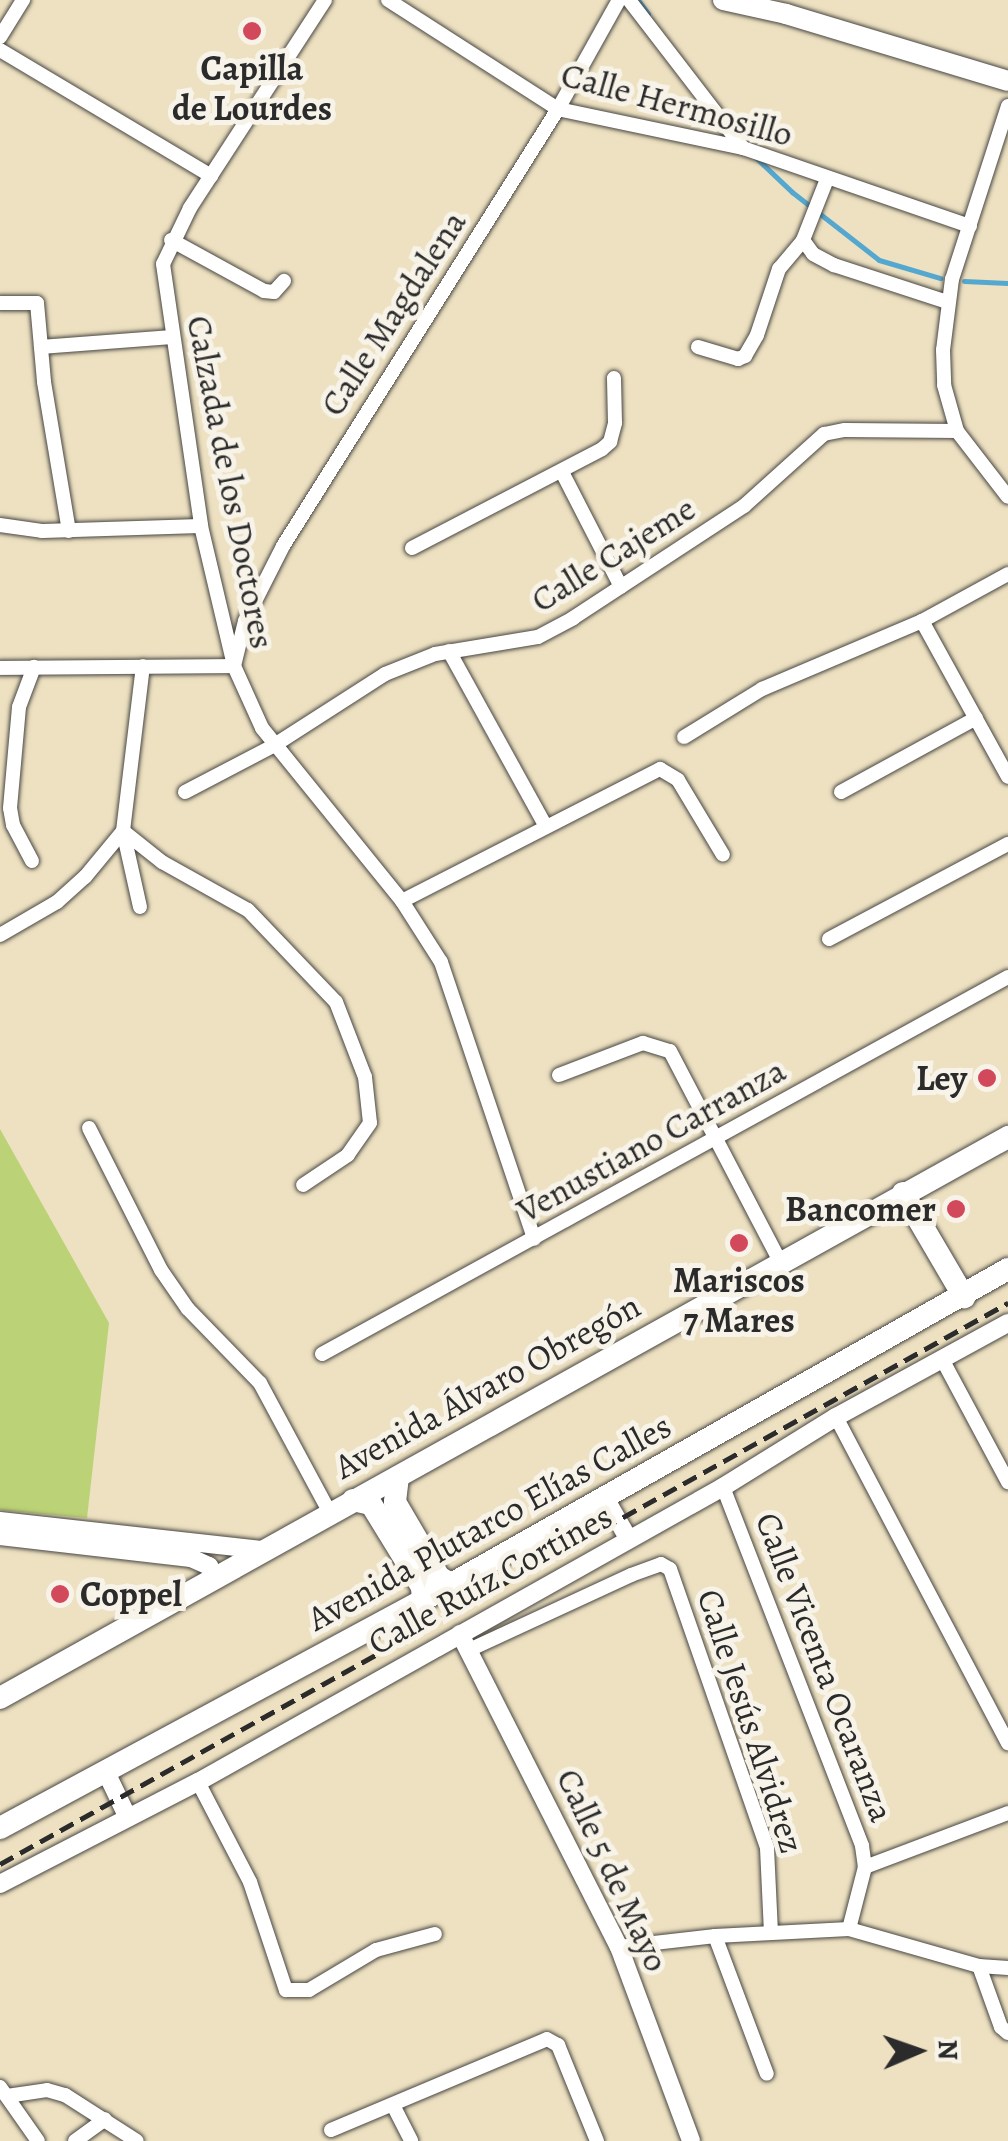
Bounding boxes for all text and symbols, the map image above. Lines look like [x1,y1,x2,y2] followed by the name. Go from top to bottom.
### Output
[241,20,263,42] marker: Capilla de Lourdes
[172,47,332,129] place label: Capilla de Lourdes
[557,53,797,155] street label: Calle Hermosillo
[311,203,475,423] street label: Calle Magdalena
[178,312,284,652] street label: Calzada de los Doctores
[523,487,703,621] street label: Calle Cajeme
[509,1049,793,1231] street label: Venustiano Carranza
[916,1057,967,1099] place label: Ley
[976,1067,998,1089] marker: Ley
[785,1188,936,1230] place label: Bancomer
[945,1198,967,1220] marker: Bancomer
[728,1232,750,1254] marker: Mariscos 7 Mares
[673,1259,805,1341] place label: Mariscos 7 Mares
[327,1284,647,1488] street label: Avenida Álvaro Obregón
[300,1404,678,1640] street label: Avenida Plutarco Elías Calles
[361,1495,619,1663] street label: Calle Ruíz Cortines
[747,1507,903,1827] street label: Calle Vicenta Ocaranza
[80,1573,182,1615] place label: Coppel
[49,1583,71,1605] marker: Coppel
[689,1584,813,1858] street label: Calle Jesús Alvidrez
[548,1762,678,1978] street label: Calle 5 de Mayo
[868,2001,968,2101] north arrow
[929,2039,967,2061] text: N

